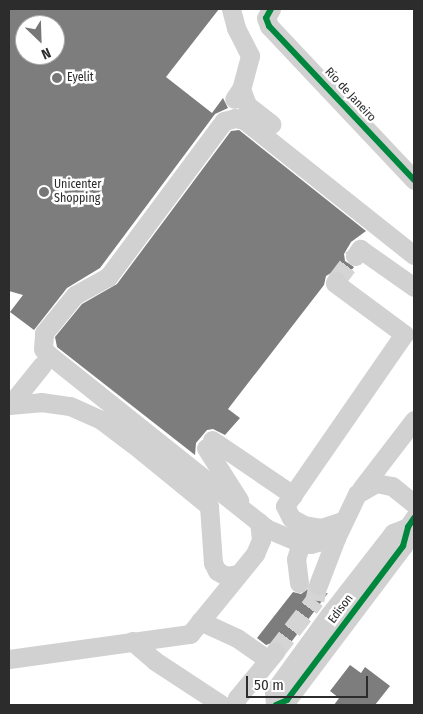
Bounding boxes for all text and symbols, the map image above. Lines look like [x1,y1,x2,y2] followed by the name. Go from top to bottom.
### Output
[15,15,65,65] north arrow
[39,44,53,63] text: N
[321,65,379,125] street label: Río de Janeiro
[67,71,94,85] place label: Eyelit
[51,72,63,84] marker: Eyelit
[54,178,101,206] place label: Unicenter Shopping
[38,186,50,198] marker: Unicenter Shopping
[325,592,357,626] street label: Edison
[248,666,370,698] scale bar
[254,676,284,694] text: 50 m

